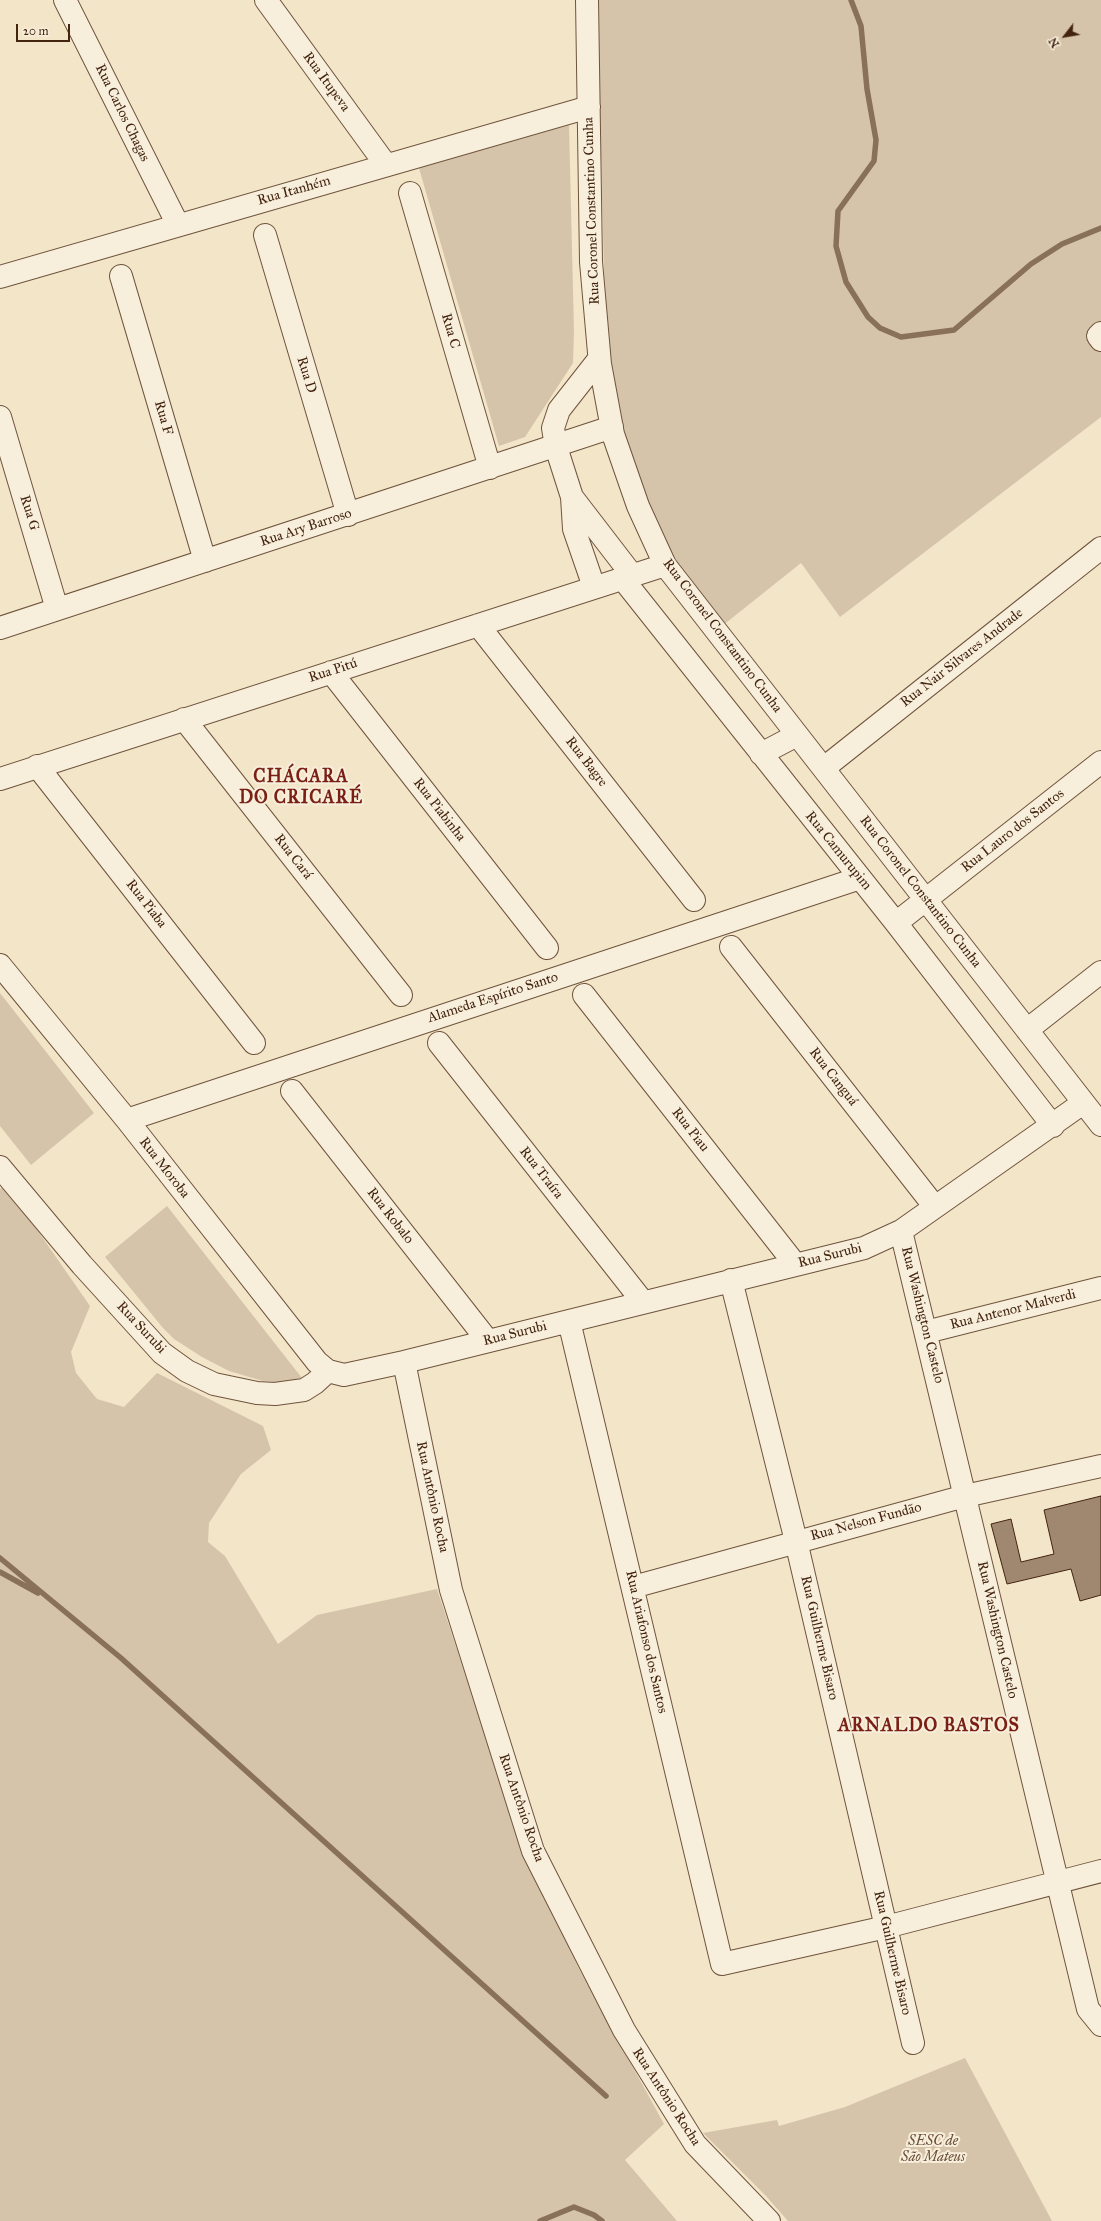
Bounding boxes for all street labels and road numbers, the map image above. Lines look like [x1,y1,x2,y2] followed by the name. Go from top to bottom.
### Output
[299,49,353,115] street label: Rua Itupeva
[91,61,153,165] street label: Rua Carlos Chagas
[580,117,604,305] street label: Rua Coronel Constantino Cunha
[255,173,333,209] street label: Rua Itanhém
[437,312,463,350] street label: Rua C
[293,355,319,395] street label: Rua D
[150,399,176,437] street label: Rua F
[16,493,42,533] street label: Rua G
[258,505,354,551] street label: Rua Ary Barroso
[659,556,785,716] street label: Rua Coronel Constantino Cunha
[897,605,1027,711] street label: Rua Nair Silvares Andrade
[306,655,360,687] street label: Rua Pitú
[561,734,611,790] street label: Rua Bagre
[409,775,469,845] street label: Rua Piabinha
[958,786,1068,876] street label: Rua Lauro dos Santos
[801,808,875,894] street label: Rua Camurupim
[856,813,984,971] street label: Rua Coronel Constantino Cunha
[270,831,316,883] street label: Rua Cará
[122,877,170,931] street label: Rua Piaba
[426,969,560,1027] street label: Alameda Espírito Santo
[805,1045,861,1109] street label: Rua Canguá
[668,1105,712,1155] street label: Rua Piau
[135,1134,193,1202] street label: Rua Moroba
[515,1144,567,1202] street label: Rua Traíra
[363,1185,417,1247] street label: Rua Robalo
[796,1240,864,1272] street label: Rua Surubi
[897,1245,947,1385] street label: Rua Washington Castelo
[948,1286,1078,1334] street label: Rua Antenor Malverdi
[113,1298,169,1358] street label: Rua Surubi
[481,1318,549,1350] street label: Rua Surubi
[412,1440,452,1554] street label: Rua Antônio Rocha
[809,1499,923,1545] street label: Rua Nelson Fundão
[973,1560,1021,1700] street label: Rua Washington Castelo
[621,1569,671,1715] street label: Rua Ariafonso dos Santos
[797,1574,841,1702] street label: Rua Guilherme Bisaro
[495,1752,547,1864] street label: Rua Antônio Rocha
[870,1889,914,2017] street label: Rua Guilherme Bisaro
[628,2045,704,2149] street label: Rua Antônio Rocha

